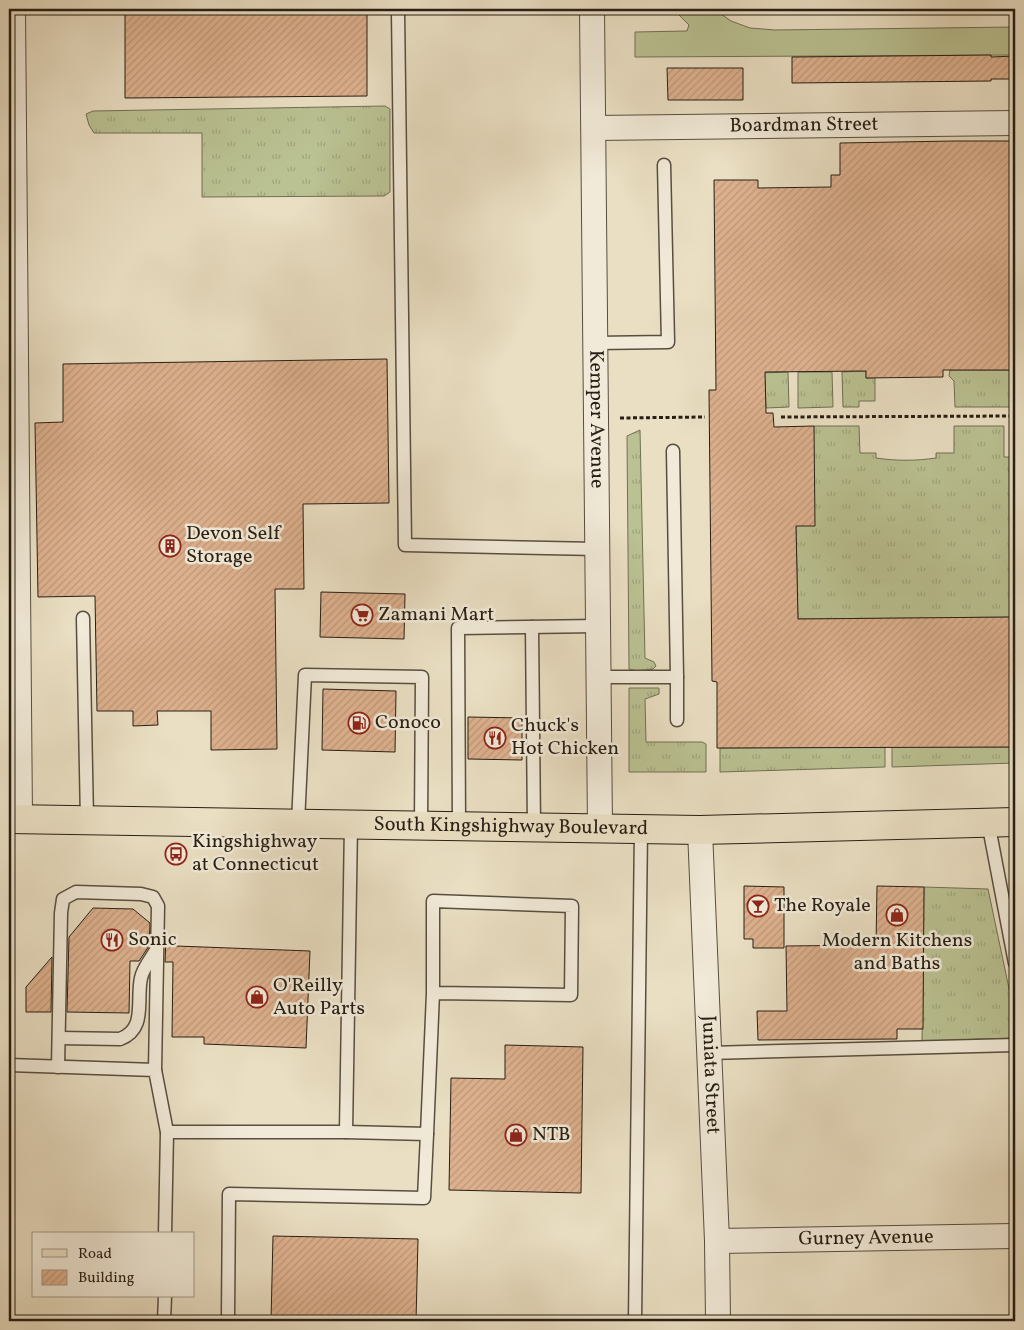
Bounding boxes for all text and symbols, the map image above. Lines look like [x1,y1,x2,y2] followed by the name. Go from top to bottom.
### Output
[729,111,879,140] street label: Boardman Street
[581,349,611,488] street label: Kemper Avenue
[186,520,282,571] place label: Devon Self Storage
[158,534,182,558] building icon: Devon Self Storage
[378,601,494,629] place label: Zamani Mart
[350,603,374,627] supermarket icon: Zamani Mart
[375,709,441,737] place label: Conoco
[347,711,371,735] fuel station icon: Conoco
[511,712,619,763] place label: Chuck's Hot Chicken
[483,726,507,750] restaurant icon: Chuck's Hot Chicken
[373,811,648,843] street label: South Kingshighway Boulevard
[192,828,319,879] place label: Kingshighway at Connecticut
[164,842,188,866] bus stop icon: Kingshighway at Connecticut
[774,892,871,920] place label: The Royale
[746,894,770,918] bar icon: The Royale
[885,903,909,927] shop icon: Modern Kitchens and Baths
[128,926,177,954] place label: Sonic
[822,927,972,978] place label: Modern Kitchens and Baths
[100,928,124,952] restaurant icon: Sonic
[273,972,365,1023] place label: O'Reilly Auto Parts
[245,985,269,1009] shop icon: O'Reilly Auto Parts
[694,1015,727,1135] street label: Juniata Street
[532,1121,570,1149] place label: NTB
[504,1123,528,1147] shop icon: NTB
[798,1223,934,1254] street label: Gurney Avenue
[32,1232,195,1298] legend
[78,1244,112,1265] text: Road
[78,1268,135,1289] text: Building

